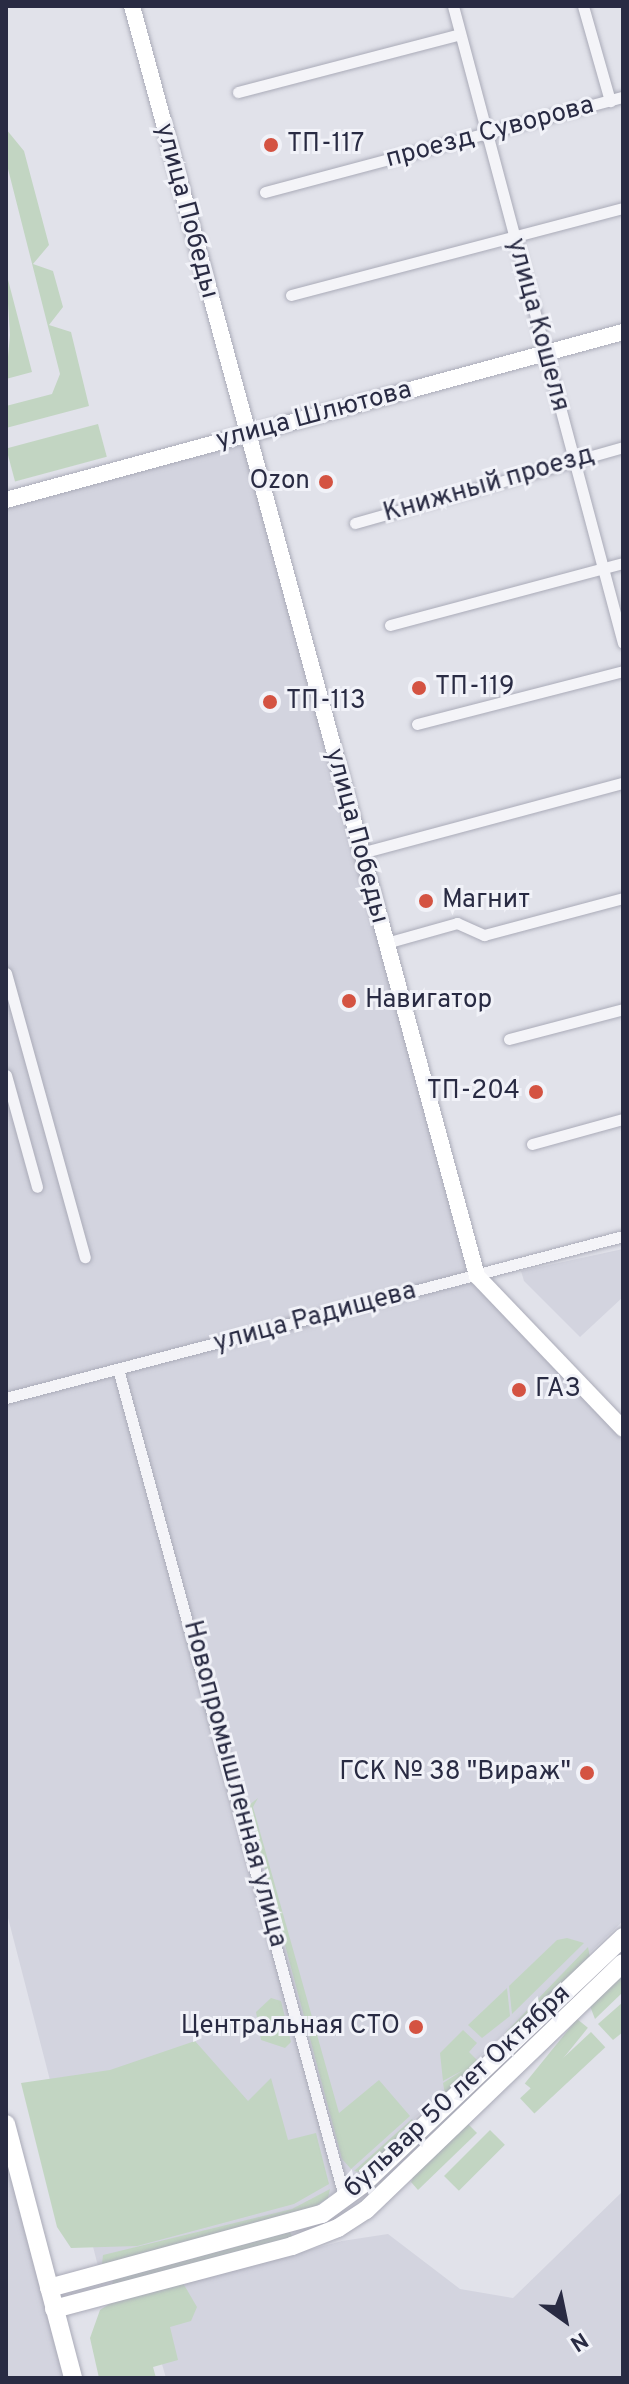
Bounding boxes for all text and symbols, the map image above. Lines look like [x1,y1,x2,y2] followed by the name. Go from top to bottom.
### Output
[383,90,597,176] street label: проезд Суворова
[148,120,224,302] street label: улица Победы
[287,129,364,161] place label: ТП-117
[262,136,280,154] marker: ТП-117
[499,235,575,415] street label: улица Кошеля
[213,375,415,457] street label: улица Шлютова
[380,440,598,530] street label: Книжный проезд
[250,466,310,498] place label: Ozon
[317,473,335,491] marker: Ozon
[435,672,514,704] place label: ТП-119
[410,679,428,697] marker: ТП-119
[286,686,366,718] place label: ТП-113
[261,693,279,711] marker: ТП-113
[318,745,394,927] street label: улица Победы
[442,885,530,917] place label: Магнит
[417,892,435,910] marker: Магнит
[365,985,492,1017] place label: Навигатор
[340,992,358,1010] marker: Навигатор
[427,1076,520,1108] place label: ТП-204
[527,1083,545,1101] marker: ТП-204
[210,1276,420,1360] street label: улица Радищева
[535,1374,581,1406] place label: ГАЗ
[510,1381,528,1399] marker: ГАЗ
[175,1617,293,1951] street label: Новопромышленная улица
[339,1757,571,1789] place label: ГСК № 38 "Вираж"
[578,1764,596,1782] marker: ГСК № 38 "Вираж"
[338,1979,578,2205] street label: бульвар 50 лет Октября
[181,2011,400,2043] place label: Центральная СТО
[407,2018,425,2036] marker: Центральная СТО
[525,2280,605,2360] north arrow
[564,2325,592,2356] text: N

